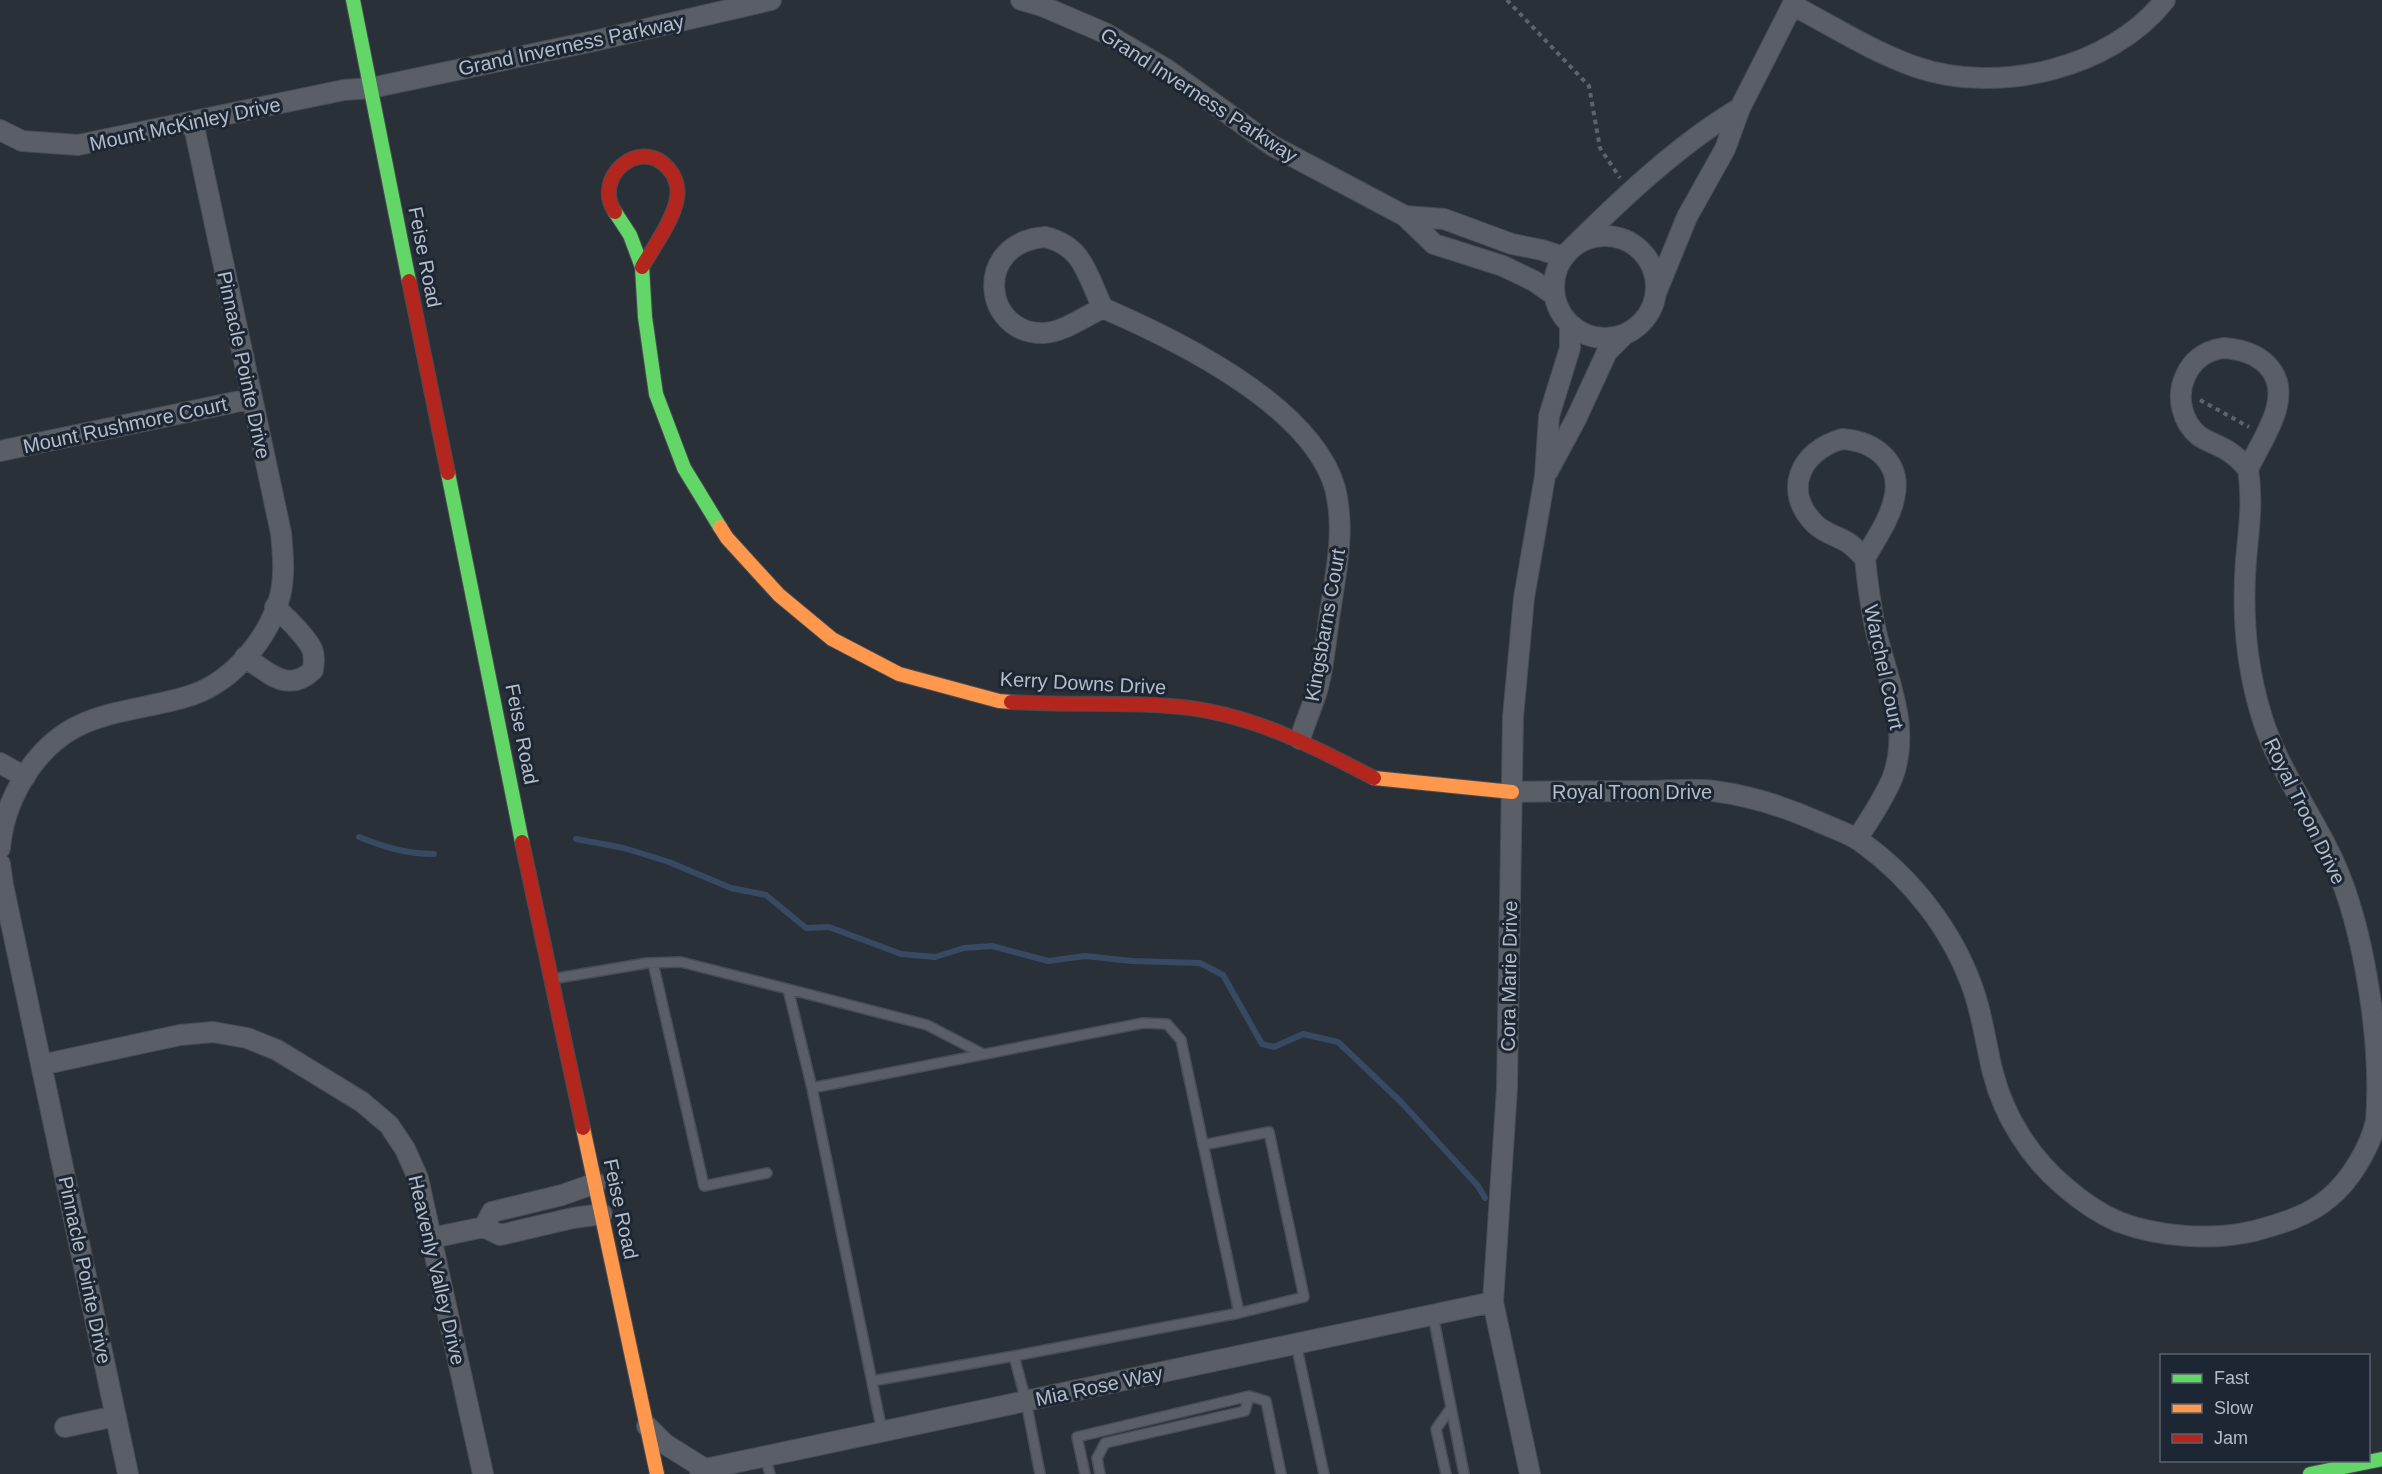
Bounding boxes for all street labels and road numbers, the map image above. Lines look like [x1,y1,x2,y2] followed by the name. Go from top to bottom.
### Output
[456,10,686,80] street label: Grand Inverness Parkway
[1097,23,1301,167] street label: Grand Inverness Parkway
[88,93,282,155] street label: Mount McKinley Drive
[404,205,446,309] street label: Feise Road
[213,269,275,461] street label: Pinnacle Pointe Drive
[21,393,229,457] street label: Mount Rushmore Court
[1301,547,1349,703] street label: Kingsbarns Court
[1860,603,1908,732] street label: Warchel Court
[999,668,1167,698] street label: Kerry Downs Drive
[501,682,543,786] street label: Feise Road
[2260,734,2350,888] street label: Royal Troon Drive
[1552,781,1712,803] street label: Royal Troon Drive
[1497,900,1521,1052] street label: Cora Marie Drive
[600,1157,642,1261] street label: Feise Road
[404,1173,470,1367] street label: Heavenly Valley Drive
[54,1174,116,1366] street label: Pinnacle Pointe Drive
[1033,1362,1165,1410] street label: Mia Rose Way

